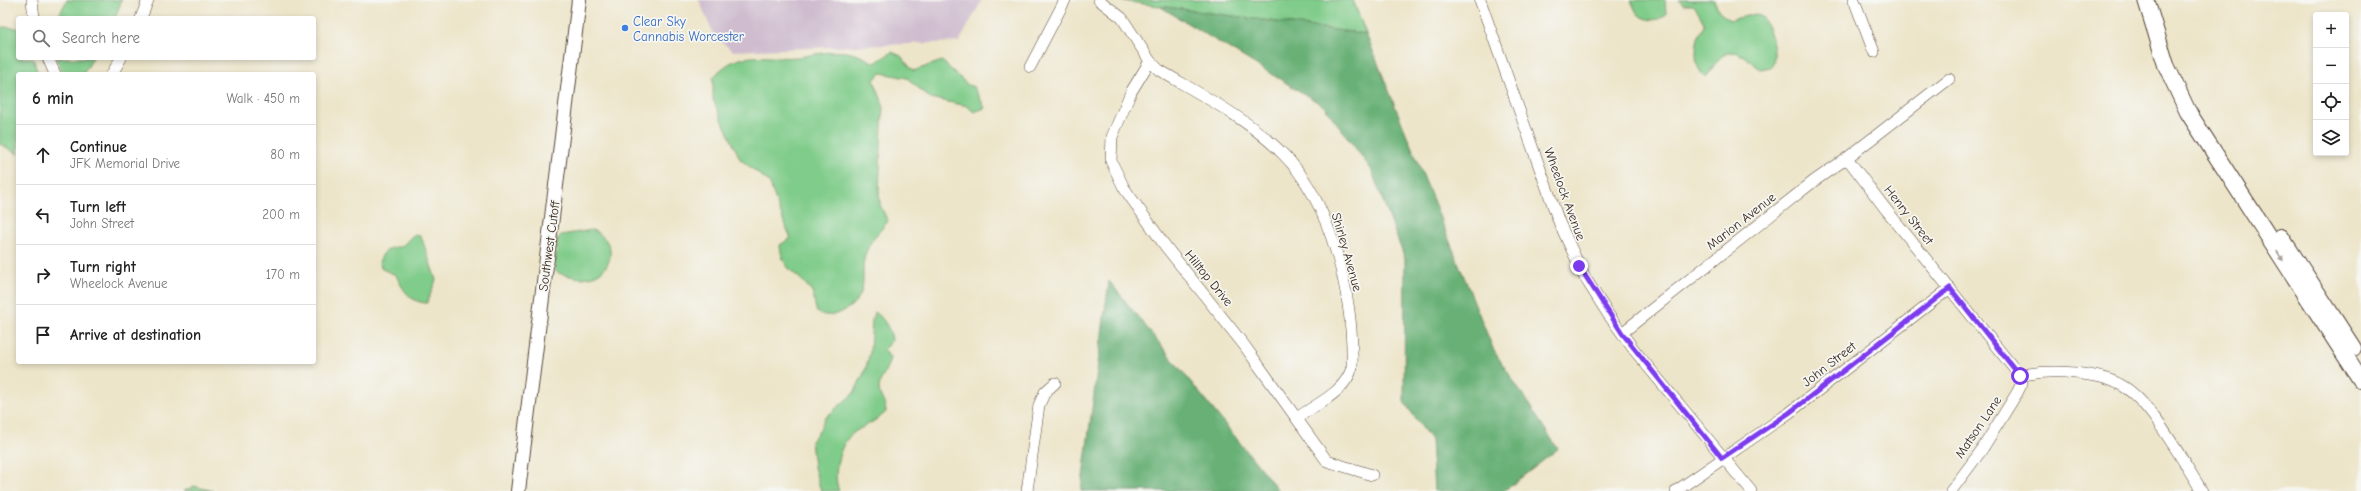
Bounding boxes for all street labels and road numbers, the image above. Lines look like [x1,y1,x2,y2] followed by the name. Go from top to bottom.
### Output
[1541,146,1589,243] street label: Wheelock Avenue
[1881,182,1938,249] street label: Henry Street
[1703,189,1779,253] street label: Marion Avenue
[535,199,563,292] street label: Southwest Cutoff
[1329,211,1366,294] street label: Shirley Avenue
[1182,247,1236,309] street label: Hilltop Drive
[1799,338,1860,390] street label: John Street
[1952,393,2005,461] street label: Matson Lane

